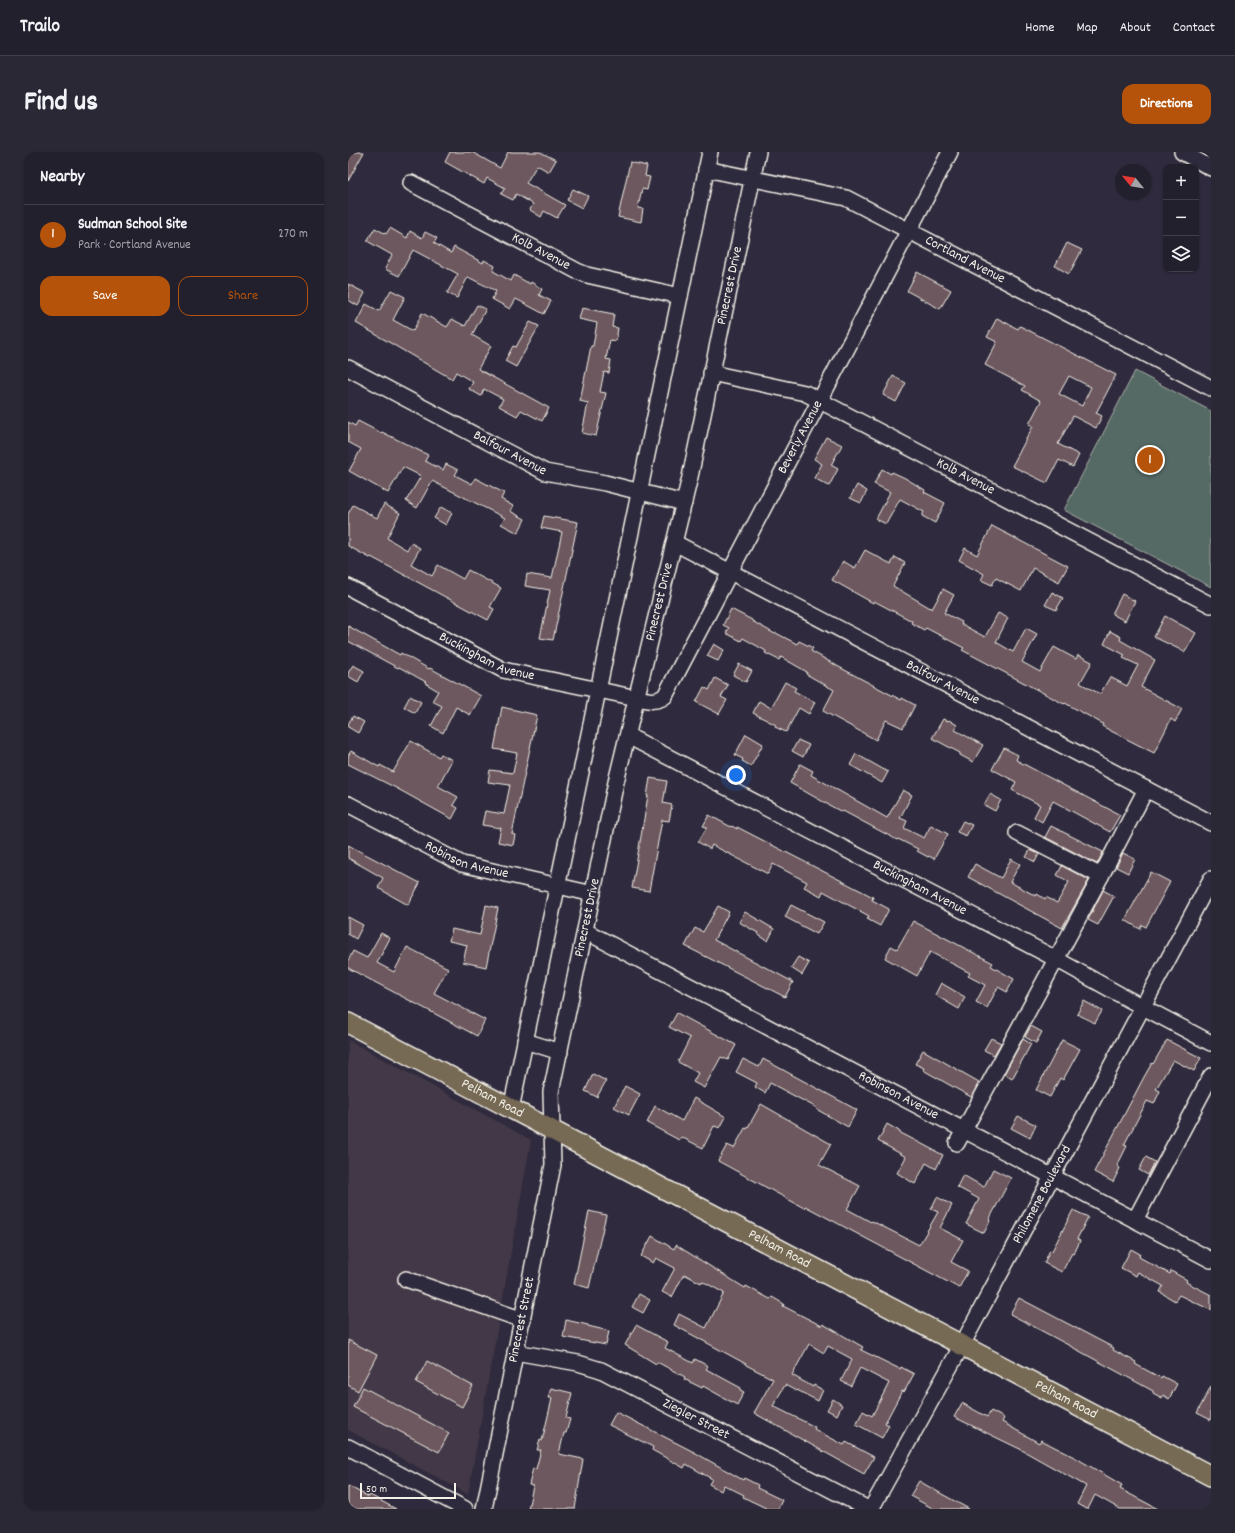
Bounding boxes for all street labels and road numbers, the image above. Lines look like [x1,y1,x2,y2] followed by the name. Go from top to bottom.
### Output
[508,228,574,276] street label: Kolb Avenue
[921,231,1009,289] street label: Cortland Avenue
[712,244,748,327] street label: Pinecrest Drive
[773,397,828,478] street label: Beverly Avenue
[470,426,550,481] street label: Balfour Avenue
[932,453,998,500] street label: Kolb Avenue
[641,561,679,643] street label: Pinecrest Drive
[435,627,536,686] street label: Buckingham Avenue
[902,655,983,710] street label: Balfour Avenue
[421,836,510,884] street label: Robinson Avenue
[869,855,970,921] street label: Buckingham Avenue
[570,877,606,959] street label: Pinecrest Drive
[855,1066,942,1125] street label: Robinson Avenue
[458,1074,527,1123] street label: Pelham Road
[1008,1142,1077,1248] street label: Philomene Boulevard
[744,1225,814,1274] street label: Pelham Road
[504,1275,540,1364] street label: Pinecrest Street
[1031,1375,1101,1425] street label: Pelham Road
[659,1394,733,1445] street label: Ziegler Street

